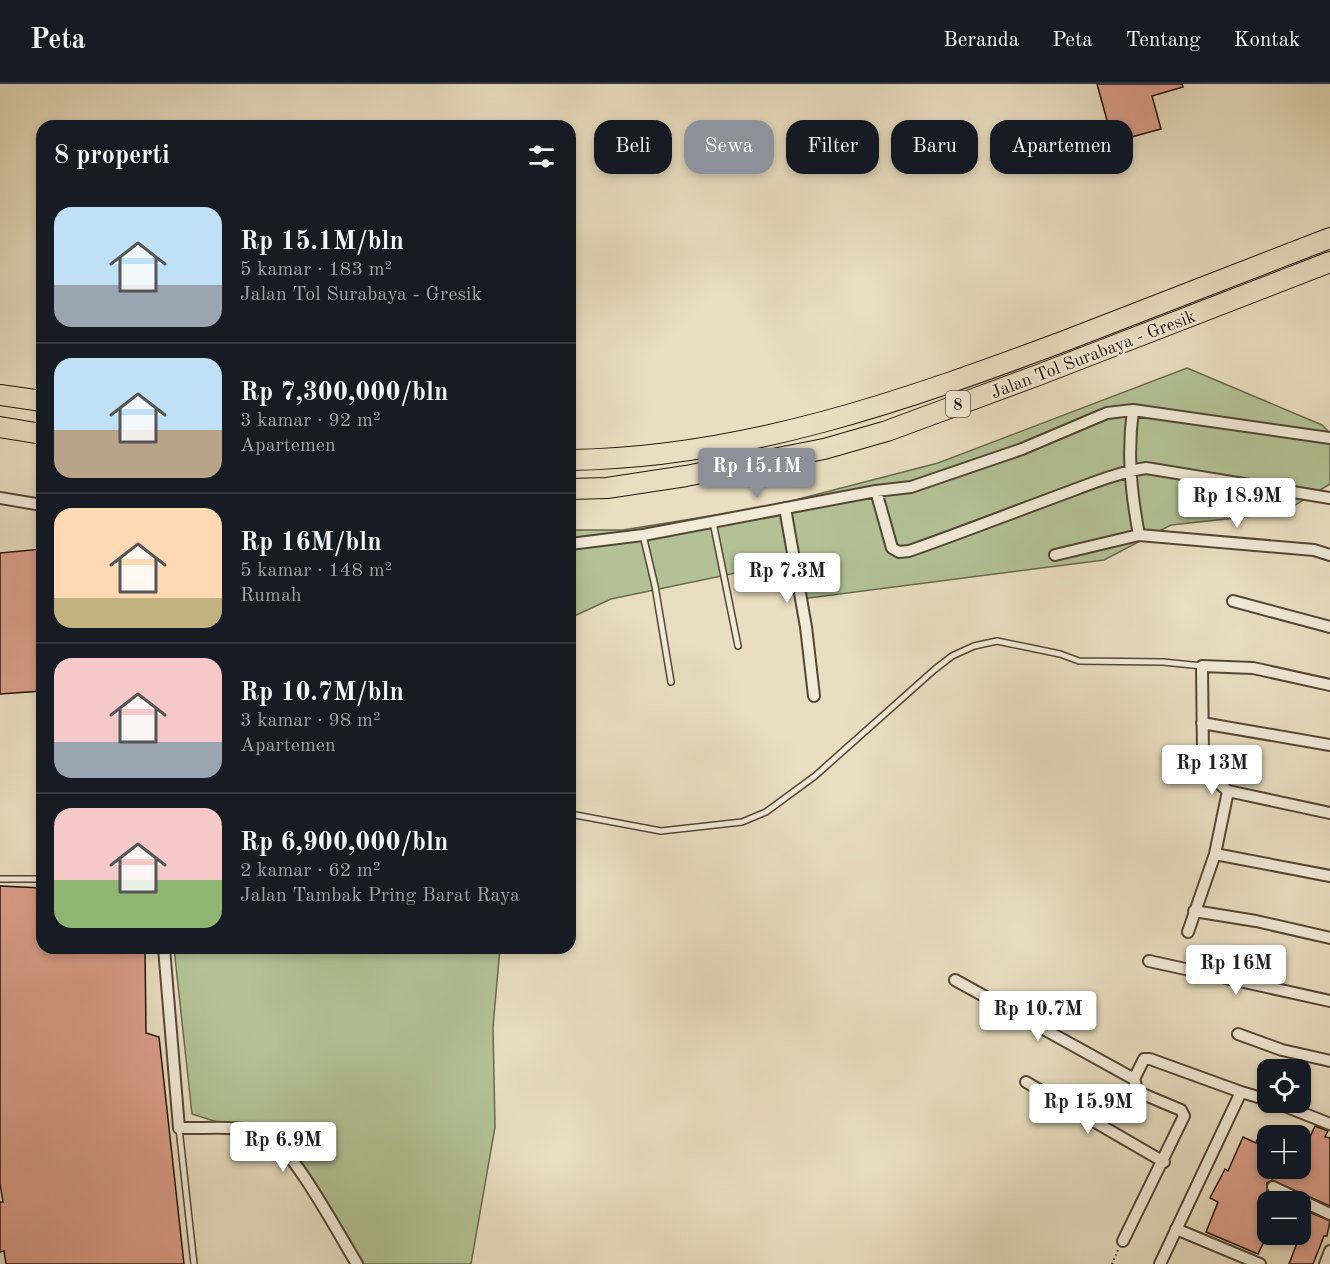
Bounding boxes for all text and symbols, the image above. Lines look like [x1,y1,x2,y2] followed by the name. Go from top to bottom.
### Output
[30,27,86,55] text: Peta
[943,30,1019,51] text: Beranda
[1052,30,1093,51] text: Peta
[1126,30,1201,51] text: Tentang
[1234,30,1300,51] text: Kontak
[594,120,672,174] chip: Beli
[684,120,774,174] chip: Sewa
[786,120,879,174] chip: Filter
[891,120,978,174] chip: Baru
[990,120,1133,174] chip: Apartemen
[525,140,558,173] icon: filters
[54,143,170,169] text: 8 properti
[240,229,404,255] text: Rp 15.1M/bln
[102,231,174,303] icon: home
[240,260,392,280] text: 5 kamar · 183 m²
[240,285,482,305] text: Jalan Tol Surabaya - Gresik
[989,308,1198,402] street label: Jalan Tol Surabaya - Gresik
[240,380,448,406] text: Rp 7,300,000/bln
[102,382,174,454] icon: home
[946,391,970,417] road number: 8
[240,411,381,431] text: 3 kamar · 92 m²
[240,436,336,456] text: Apartemen
[695,448,819,499] pin: Rp 15.1M
[712,457,802,477] text: Rp 15.1M
[1175,478,1299,529] pin: Rp 18.9M
[1192,487,1282,507] text: Rp 18.9M
[240,530,382,556] text: Rp 16M/bln
[102,532,174,604] icon: home
[732,553,842,604] pin: Rp 7.3M
[240,561,392,581] text: 5 kamar · 148 m²
[748,562,826,582] text: Rp 7.3M
[240,586,302,606] text: Rumah
[240,680,404,706] text: Rp 10.7M/bln
[102,682,174,754] icon: home
[240,711,381,731] text: 3 kamar · 98 m²
[240,736,336,756] text: Apartemen
[1163,745,1261,796] pin: Rp 13M
[1176,754,1248,774] text: Rp 13M
[240,830,448,856] text: Rp 6,900,000/bln
[102,832,174,904] icon: home
[240,861,381,881] text: 2 kamar · 62 m²
[240,886,520,906] text: Jalan Tambak Pring Barat Raya
[1187,945,1285,996] pin: Rp 16M
[1200,954,1272,974] text: Rp 16M
[976,991,1100,1042] pin: Rp 10.7M
[993,1000,1083,1020] text: Rp 10.7M
[1257,1059,1311,1245] map controls
[1257,1059,1311,1113] button: locate
[1026,1084,1150,1135] pin: Rp 15.9M
[1043,1093,1133,1113] text: Rp 15.9M
[228,1122,338,1173] pin: Rp 6.9M
[1257,1125,1311,1179] button: +
[244,1131,322,1151] text: Rp 6.9M
[1257,1191,1311,1245] button: −

